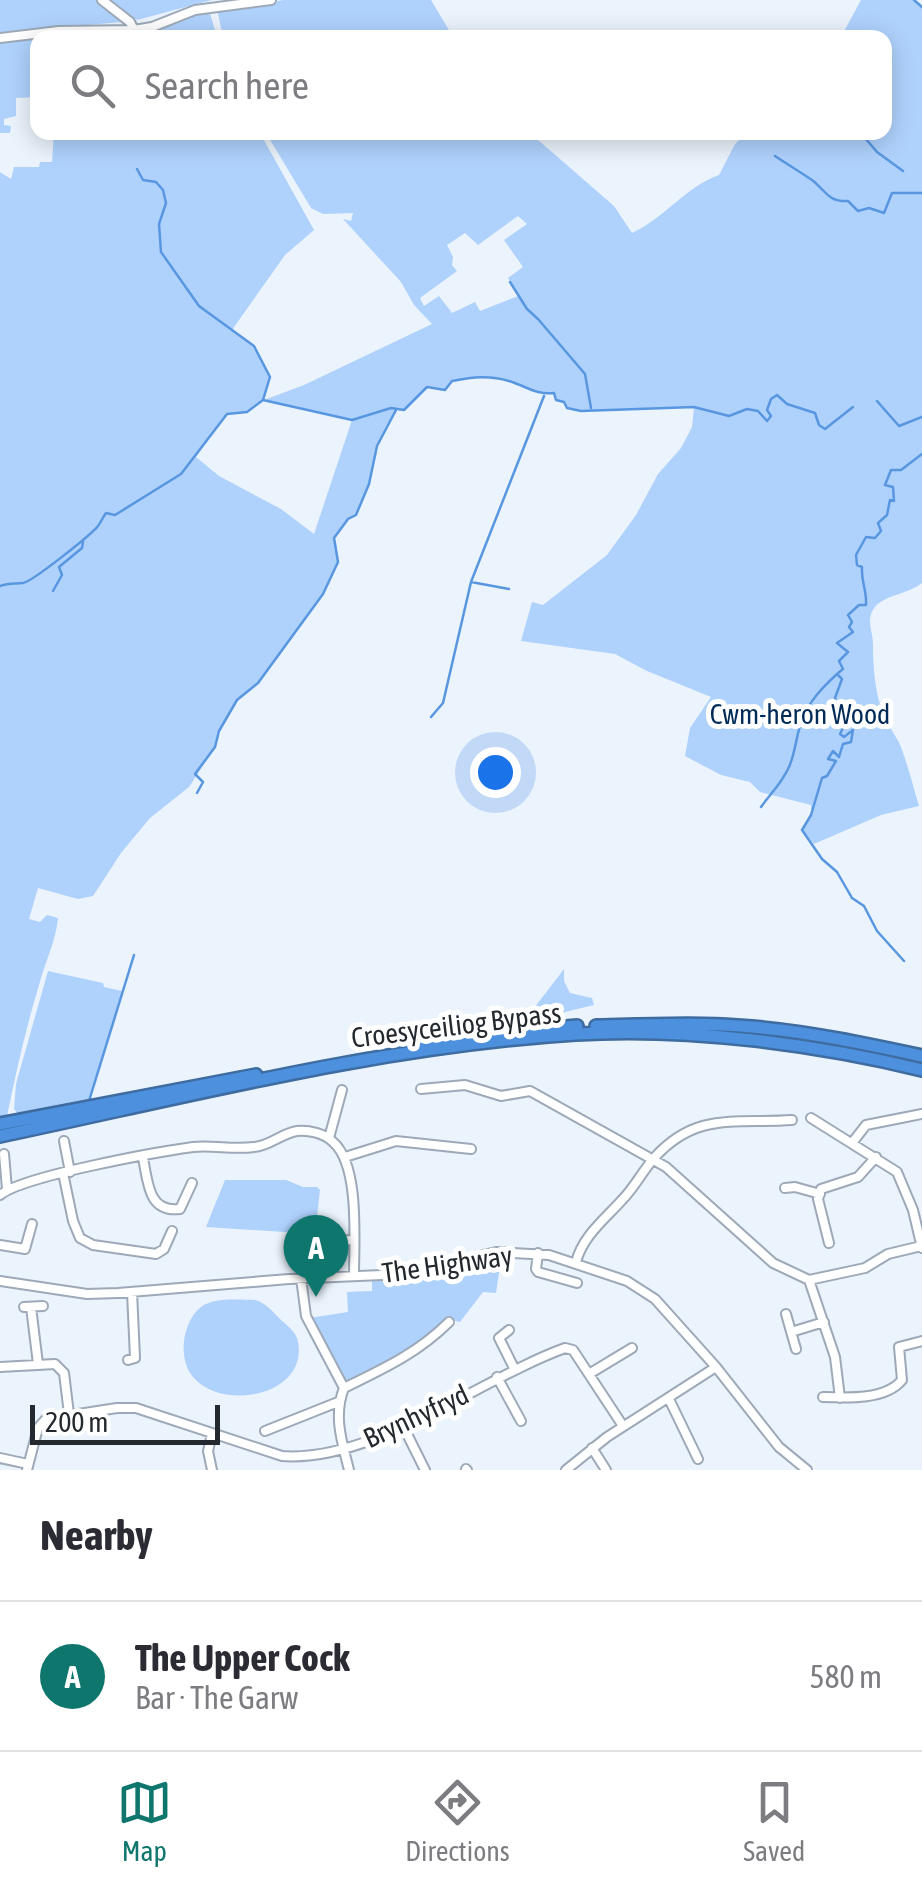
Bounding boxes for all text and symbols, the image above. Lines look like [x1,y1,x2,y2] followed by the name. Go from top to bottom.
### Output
[30,30,892,140] search box
[65,58,120,113] icon: search
[145,64,309,107] text: Search here
[710,698,890,730] park label: Cwm-heron Wood
[470,747,521,798] your location
[349,996,563,1054] street label: Croesyceiliog Bypass
[284,1214,348,1297] pin: A
[380,1239,514,1289] street label: The Highway
[358,1378,474,1454] street label: Brynhyfryd
[30,1400,220,1444] scale bar
[45,1406,108,1438] text: 200 m
[40,1511,153,1559] text: Nearby
[135,1636,350,1679] text: The Upper Cock
[65,1658,80,1695] text: A
[809,1658,882,1695] text: 580 m
[135,1679,298,1716] text: Bar · The Garw
[117,1775,172,1867] tab: Map
[405,1775,510,1867] tab: Directions
[743,1775,805,1867] tab: Saved

